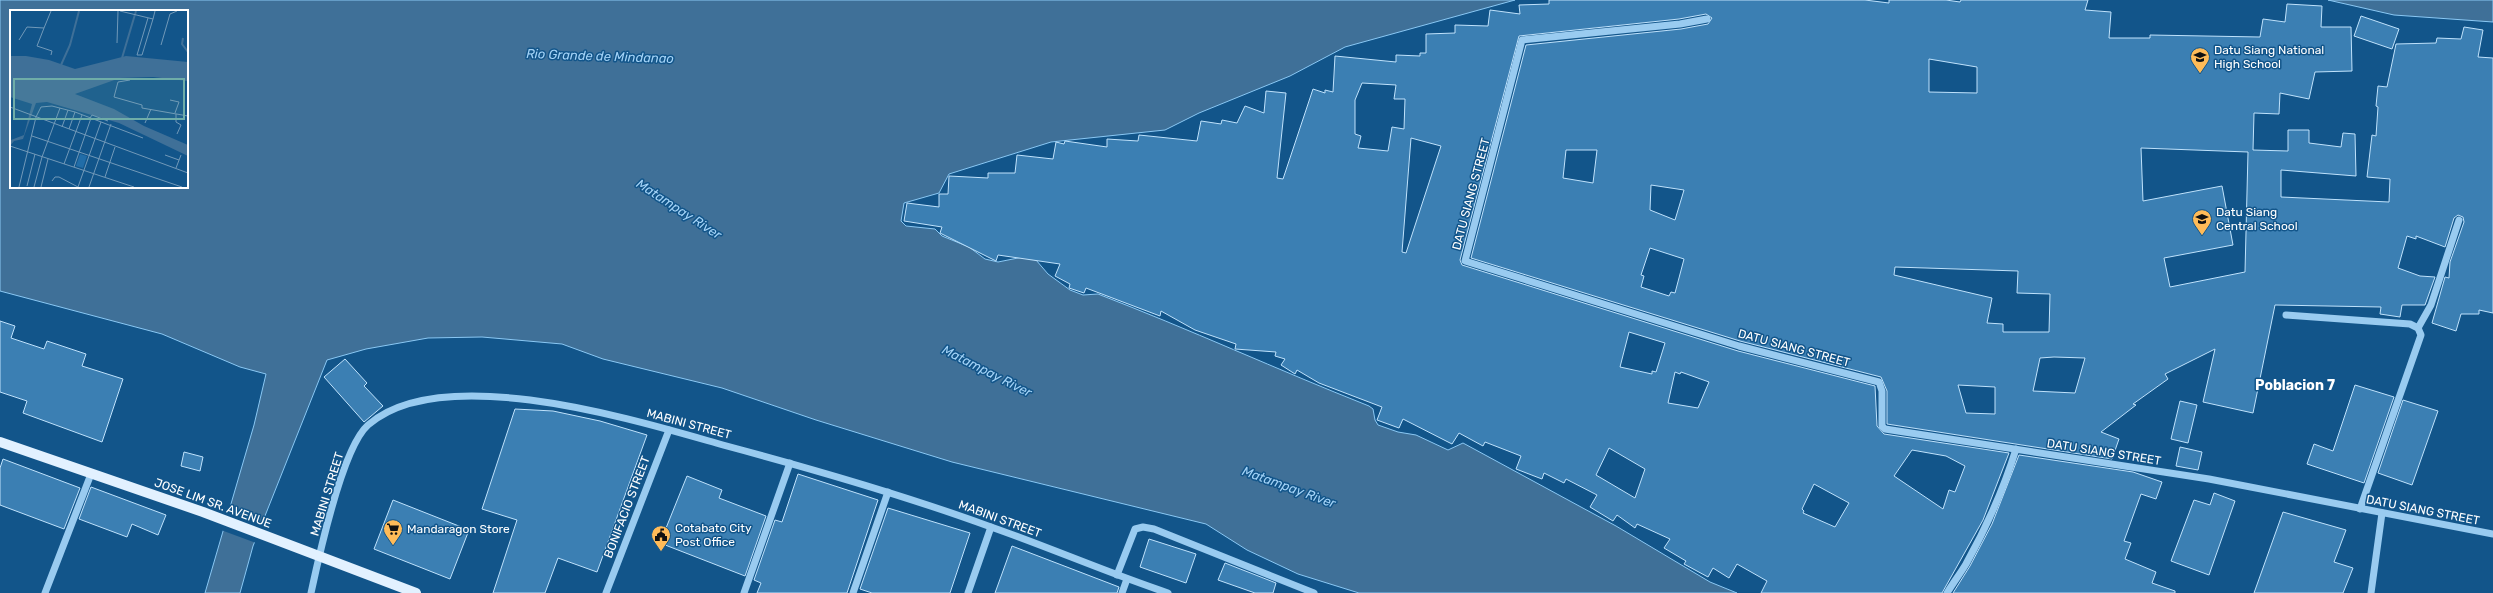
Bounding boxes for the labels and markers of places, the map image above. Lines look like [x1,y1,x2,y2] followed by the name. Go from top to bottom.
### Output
[2214,43,2324,71] place label: Datu Siang National High School
[2189,46,2211,74] school or university icon: Datu Siang National High School
[2216,205,2298,233] place label: Datu Siang Central School
[2191,208,2213,236] school or university icon: Datu Siang Central School
[382,518,404,546] supermarket icon: Mandaragon Store
[675,521,752,549] place label: Cotabato City Post Office
[407,522,510,536] place label: Mandaragon Store
[650,524,672,552] public building icon: Cotabato City Post Office

